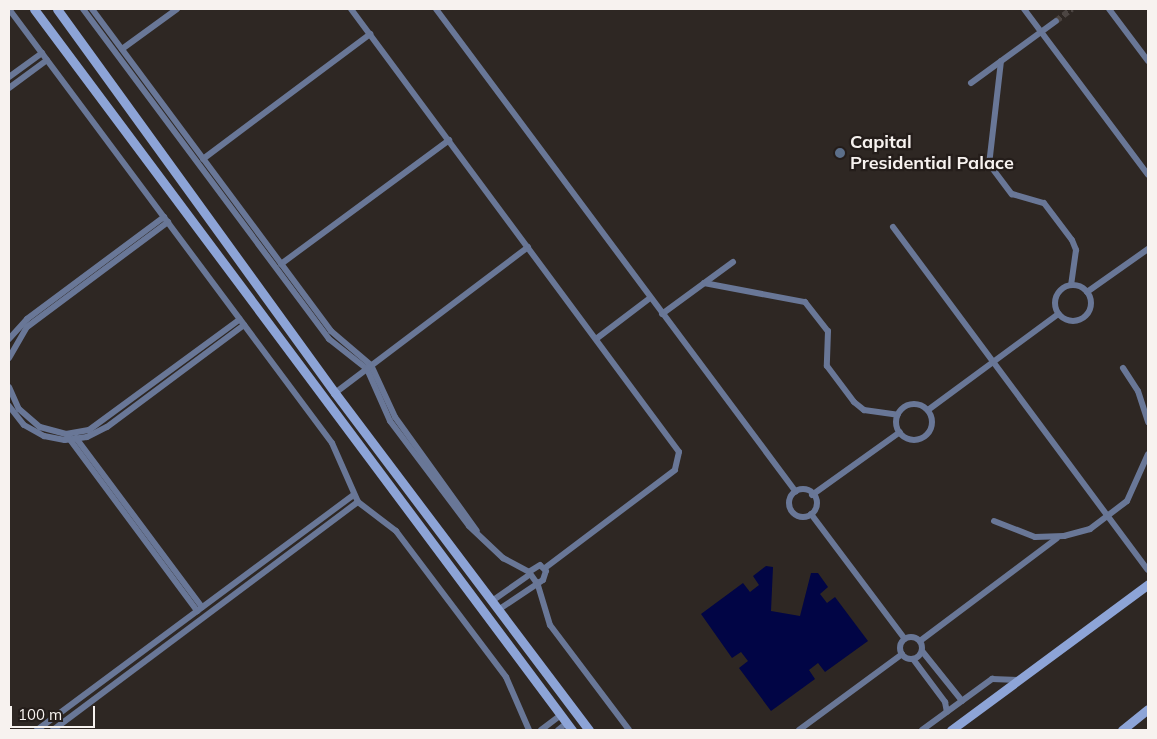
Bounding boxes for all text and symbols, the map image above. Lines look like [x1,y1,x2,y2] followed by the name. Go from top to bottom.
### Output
[850,132,1014,174] place label: Capital Presidential Palace
[834,147,846,159] marker: Capital Presidential Palace
[12,696,98,728] scale bar
[18,705,62,724] text: 100 m

